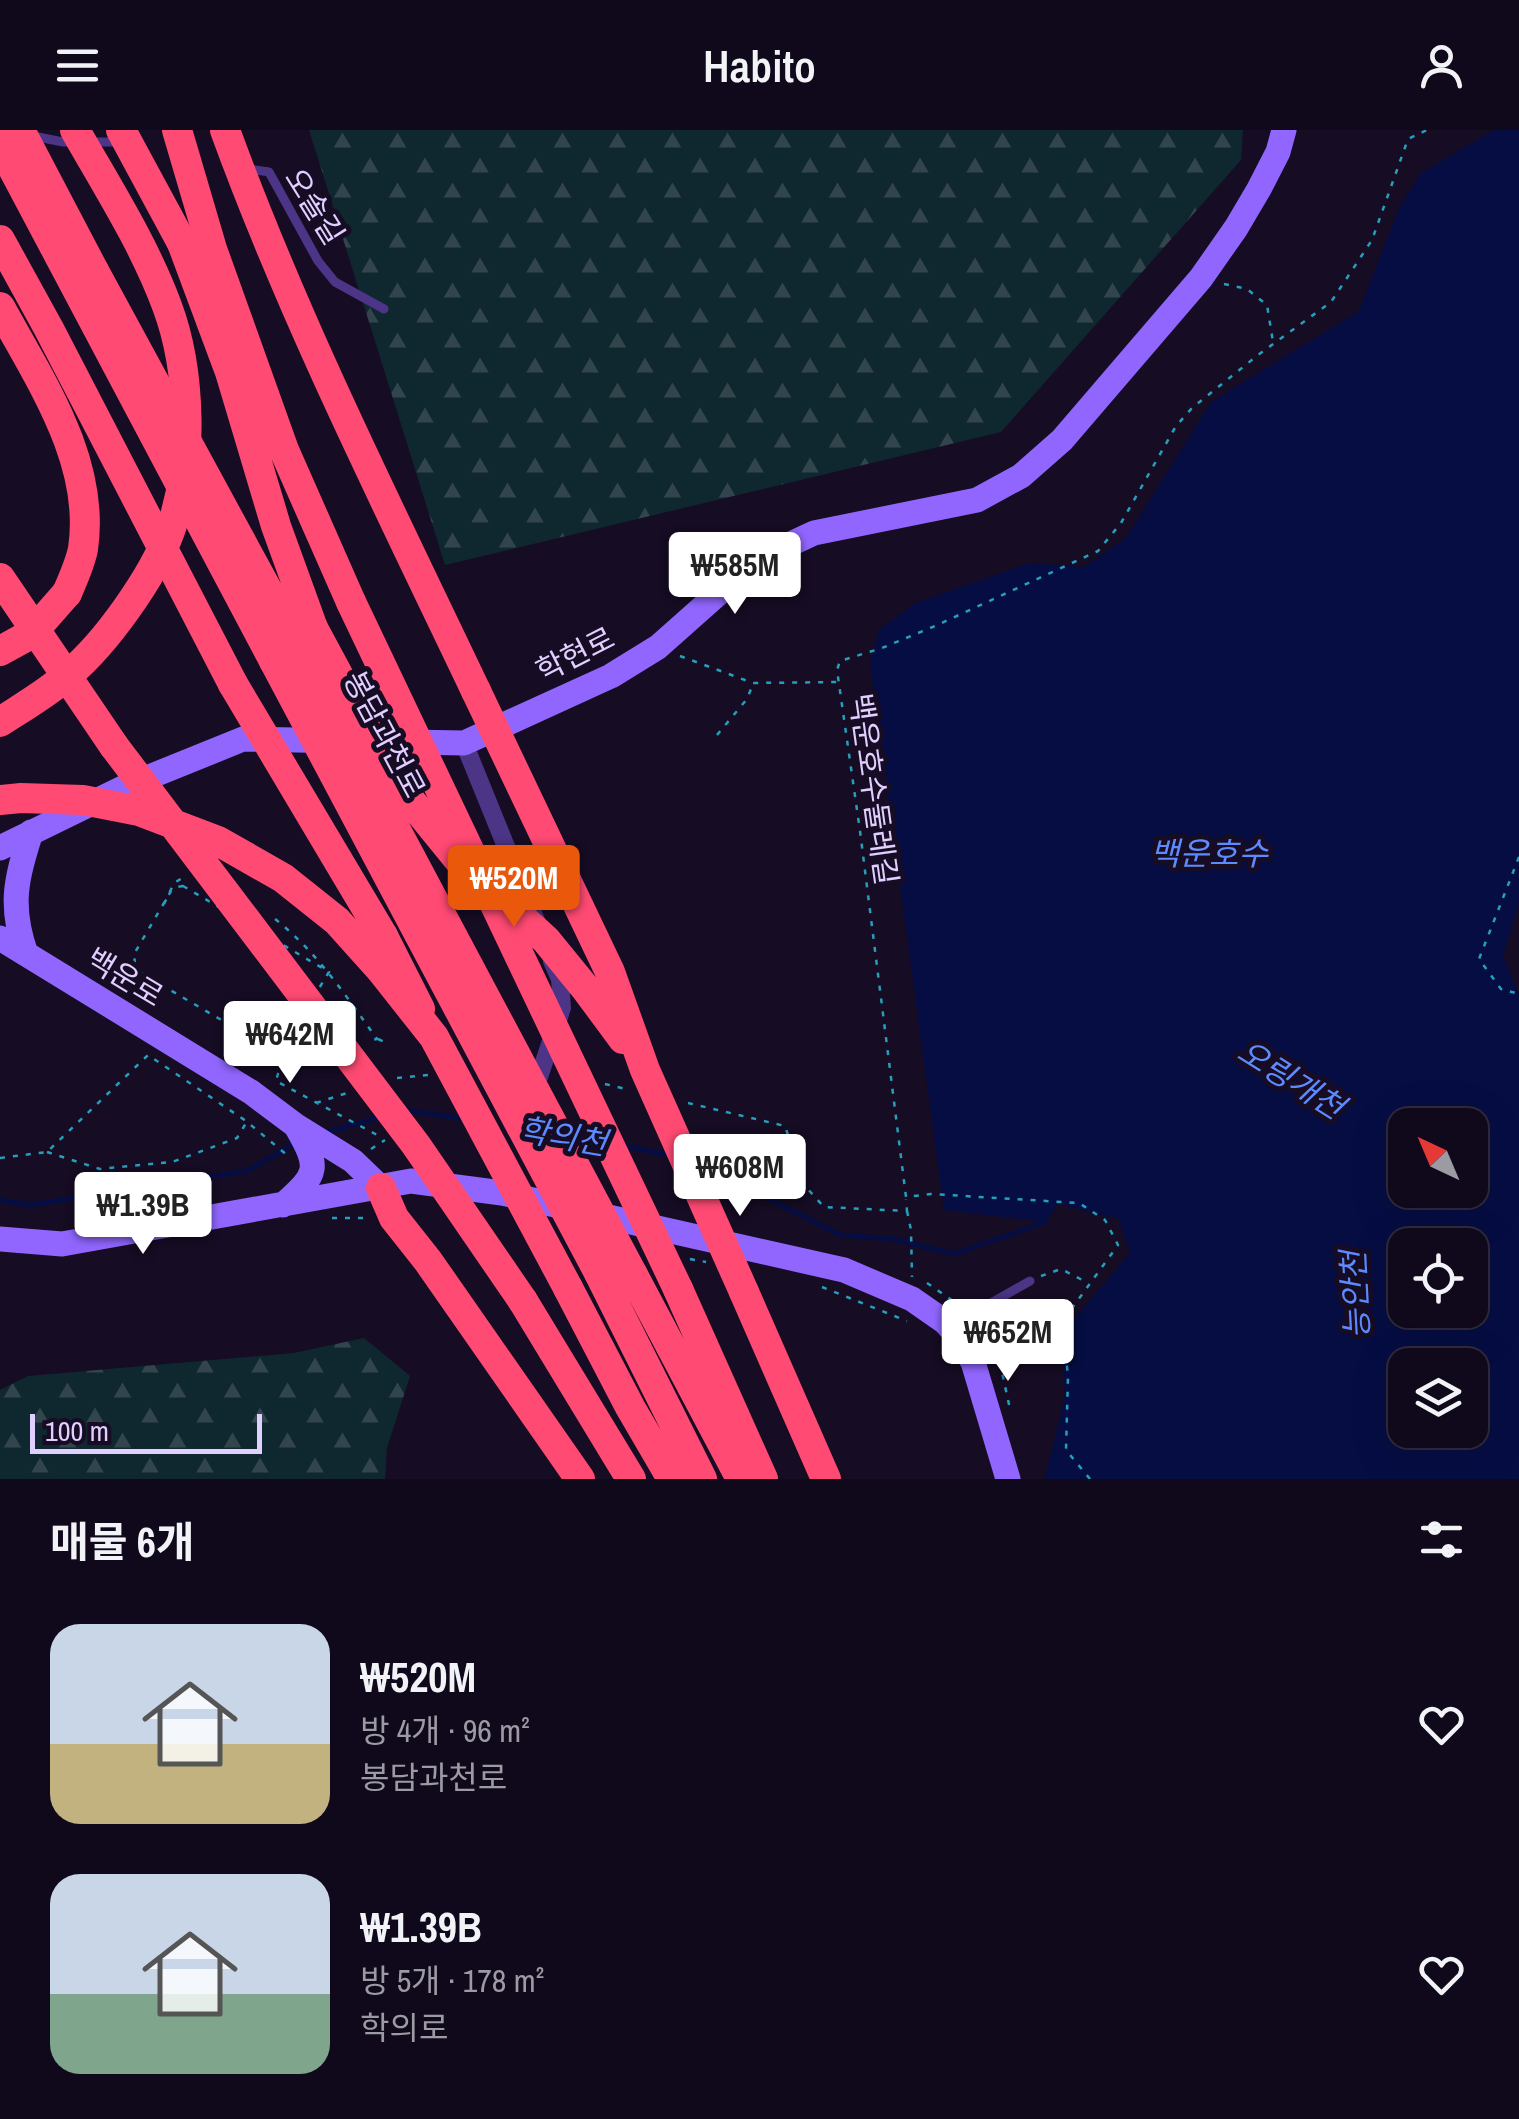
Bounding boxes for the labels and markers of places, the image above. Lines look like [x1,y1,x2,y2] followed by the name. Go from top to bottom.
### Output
[665,532,805,617] pin: ₩585M
[444,845,584,930] pin: ₩520M
[220,1001,360,1086] pin: ₩642M
[670,1134,810,1219] pin: ₩608M
[62,1172,224,1257] pin: ₩1.39B
[938,1299,1078,1384] pin: ₩652M

